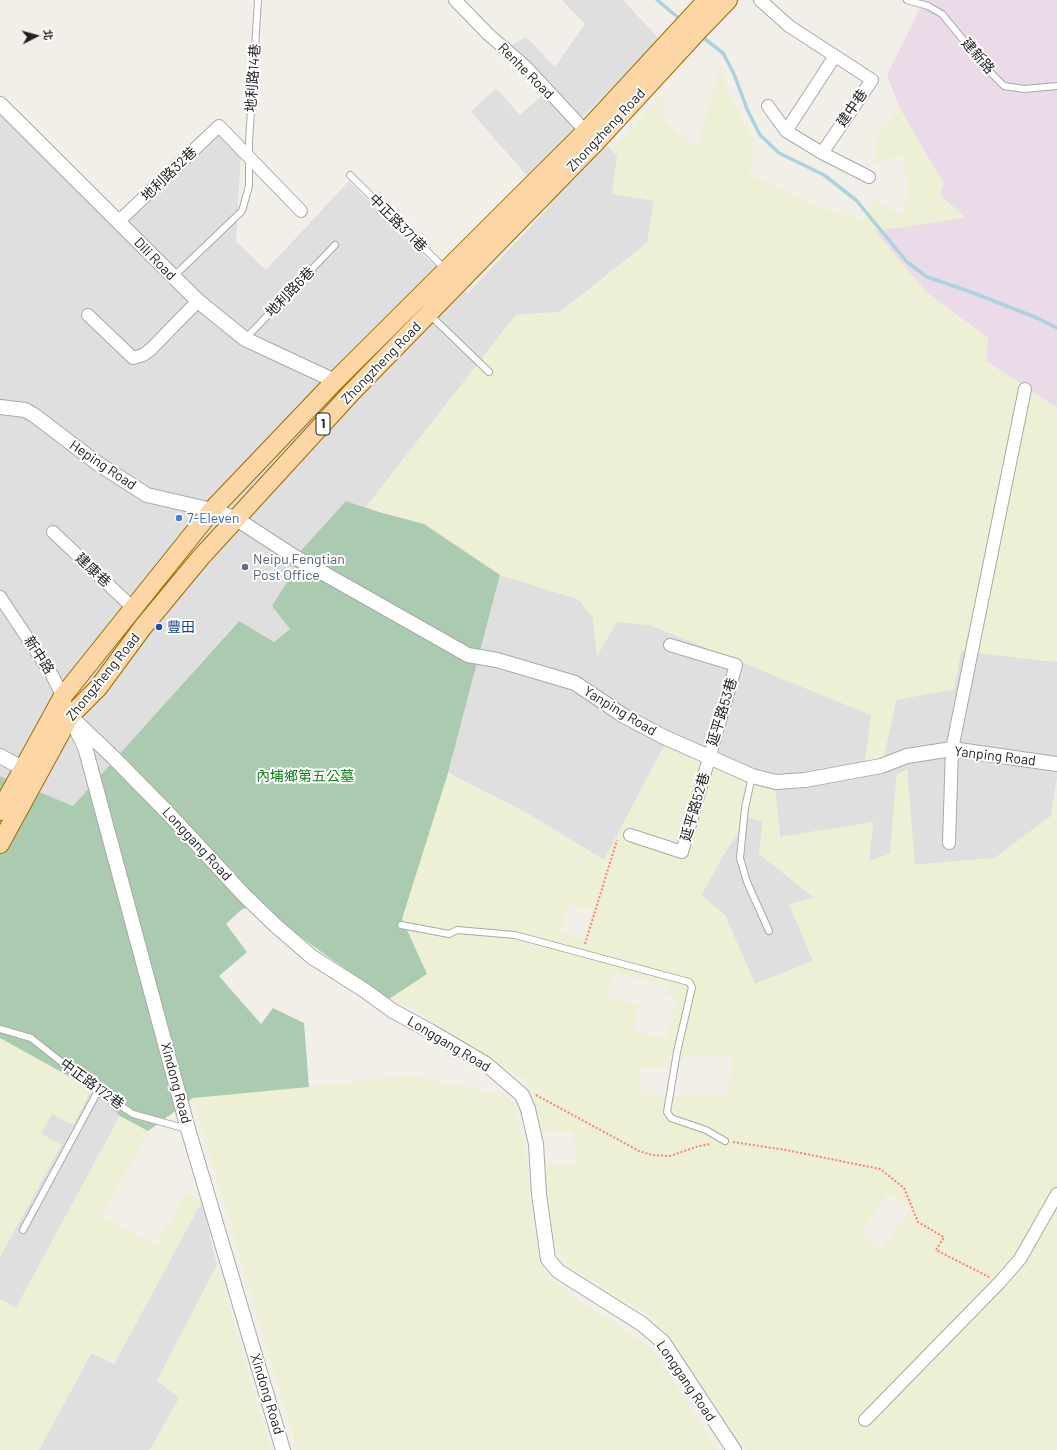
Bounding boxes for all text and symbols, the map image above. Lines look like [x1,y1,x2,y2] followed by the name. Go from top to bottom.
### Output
[16,16,56,56] north arrow
[41,29,55,41] text: 北
[958,35,998,77] street label: 建新路
[495,40,557,102] street label: Renhe Road
[242,43,264,113] street label: 地利路14巷
[563,85,649,175] street label: Zhongzheng Road
[833,86,871,130] street label: 建中巷
[138,143,200,205] street label: 地利路32巷
[366,191,430,255] street label: 中正路371巷
[131,234,179,284] street label: Dili Road
[262,263,318,321] street label: 地利路6巷
[338,318,424,408] street label: Zhongzheng Road
[316,413,330,435] road number: 1
[67,437,139,493] street label: Heping Road
[187,510,240,526] place label: 7-Eleven
[174,513,184,523] marker: 7-Eleven
[72,550,114,590] street label: 建康巷
[253,551,345,584] place label: Neipu Fengtian Post Office
[240,562,250,572] marker: Neipu Fengtian Post Office
[167,619,195,635] place label: 豐田
[154,622,164,632] marker: 豐田
[63,630,143,724] street label: Zhongzheng Road
[21,633,57,677] street label: 新中路
[704,676,740,748] street label: 延平路53巷
[580,683,660,739] street label: Yanping Road
[953,743,1037,769] street label: Yanping Road
[256,768,354,784] park label: 內埔鄉第五公墓
[677,771,713,843] street label: 延平路52巷
[159,804,235,884] street label: Longgang Road
[404,1013,494,1075] street label: Longgang Road
[157,1041,195,1125] street label: Xindong Road
[57,1055,127,1113] street label: 中正路172巷
[653,1337,719,1425] street label: Longgang Road
[247,1352,287,1436] street label: Xindong Road

